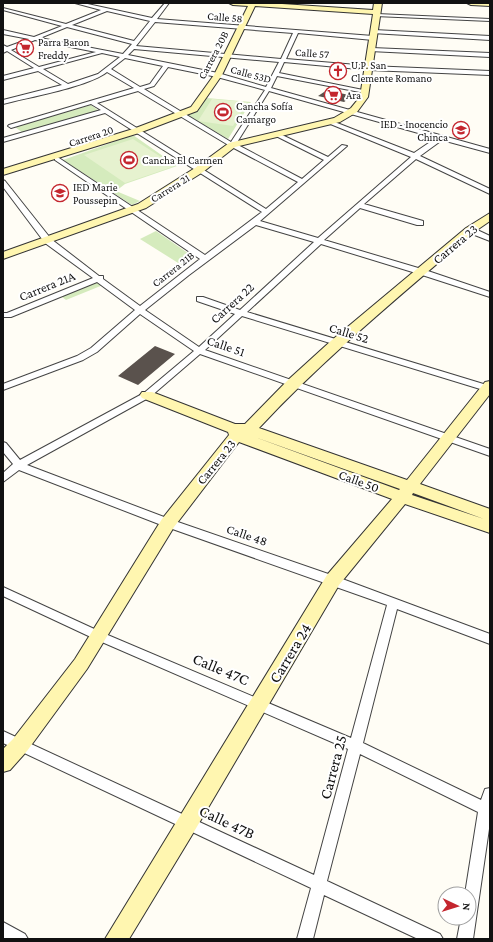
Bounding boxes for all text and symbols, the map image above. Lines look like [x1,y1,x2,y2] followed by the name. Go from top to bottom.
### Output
[207,9,243,25] street label: Calle 58
[195,29,231,81] street label: Carrera 20B
[38,36,89,62] place label: Parra Baron Freddy
[15,38,35,58] supermarket icon: Parra Baron Freddy
[295,46,329,60] street label: Calle 57
[351,59,433,84] place label: U.P. San Clemente Romano
[328,61,348,81] church icon: U.P. San Clemente Romano
[229,63,273,85] street label: Calle 53D
[323,85,343,105] supermarket icon: Ara
[346,89,361,101] place label: Ara
[236,100,293,126] place label: Cancha Sofía Camargo
[213,102,233,122] sports icon: Cancha Sofía Camargo
[380,118,449,143] place label: IED - Inocencio Chinca
[451,120,471,140] school or university icon: IED - Inocencio Chinca
[67,123,115,149] street label: Carrera 20
[119,150,139,170] sports icon: Cancha El Carmen
[142,154,223,166] place label: Cancha El Carmen
[148,171,192,205] street label: Carrera 21
[73,181,118,207] place label: IED Marie Poussepin
[50,183,70,203] school or university icon: IED Marie Poussepin
[430,221,480,267] street label: Carrera 23
[150,249,196,289] street label: Carrera 21B
[17,268,78,304] street label: Carrera 21A
[207,280,257,326] street label: Carrera 22
[327,320,371,346] street label: Calle 52
[205,333,247,359] street label: Calle 51
[193,436,239,488] street label: Carrera 23
[337,467,381,495] street label: Calle 50
[225,521,269,549] street label: Calle 48
[266,620,314,686] street label: Carrera 24
[190,650,252,688] street label: Calle 47C
[316,733,350,801] street label: Carrera 25
[197,802,258,842] street label: Calle 47B
[437,886,477,926] north arrow
[461,903,473,911] text: N

